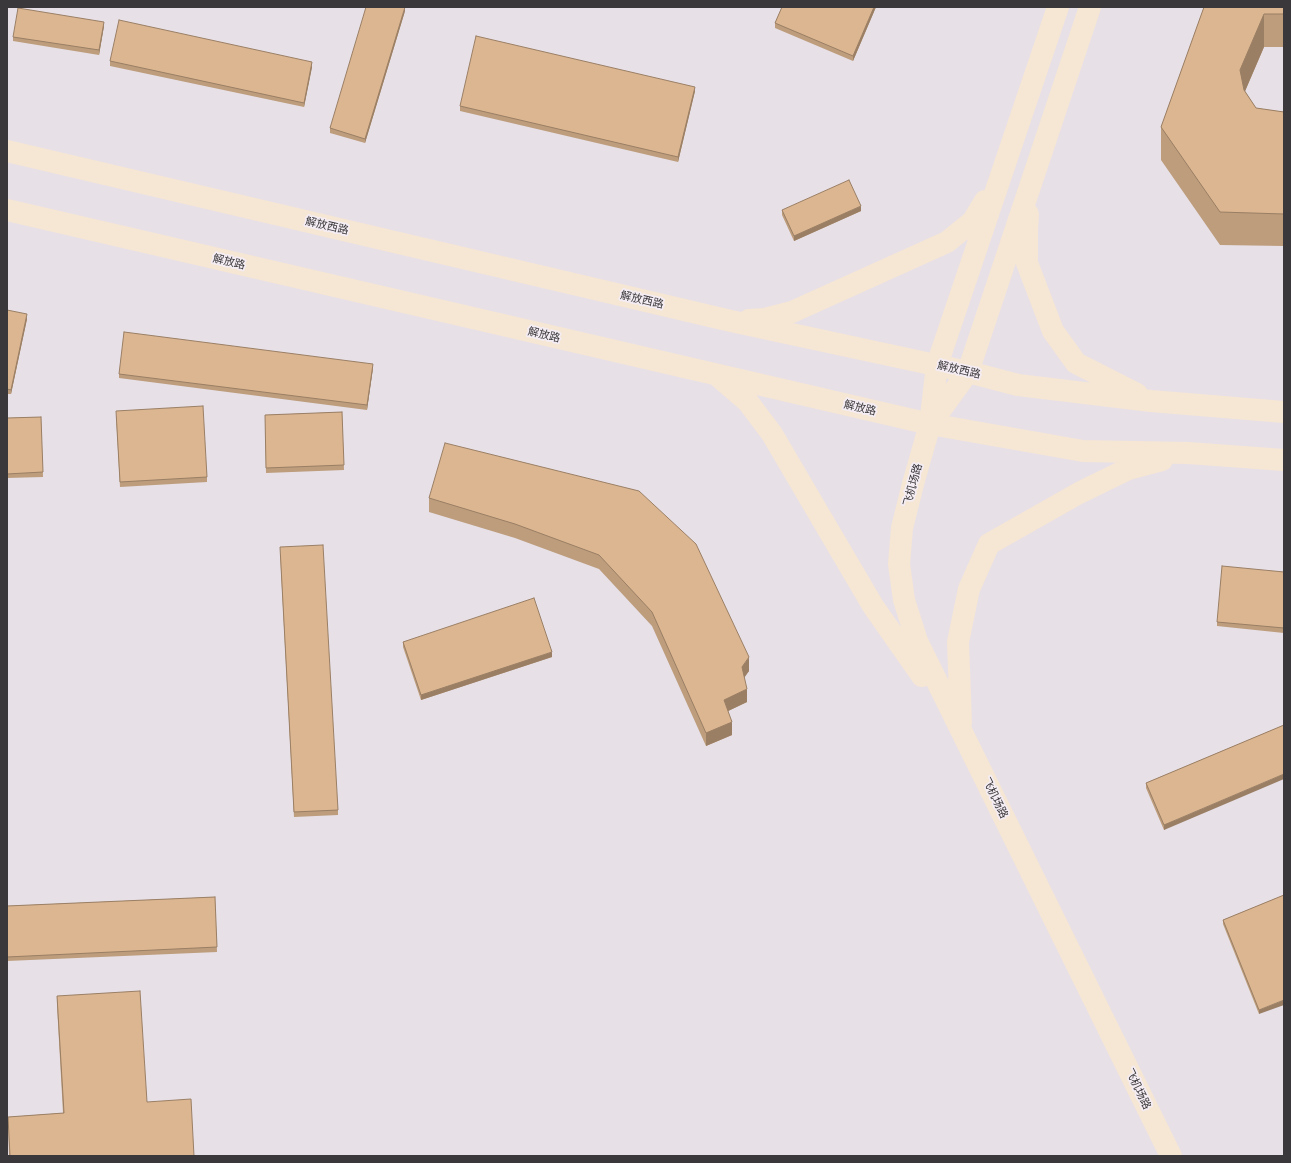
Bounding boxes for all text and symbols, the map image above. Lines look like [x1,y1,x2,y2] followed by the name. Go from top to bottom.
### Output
[304,215,350,237] street label: 解放西路
[211,252,247,272] street label: 解放路
[619,289,665,311] street label: 解放西路
[526,325,562,345] street label: 解放路
[936,359,982,381] street label: 解放西路
[842,398,878,418] street label: 解放路
[901,462,925,508] street label: 飞机场路
[979,775,1011,821] street label: 飞机场路
[1122,1066,1154,1112] street label: 飞机场路

